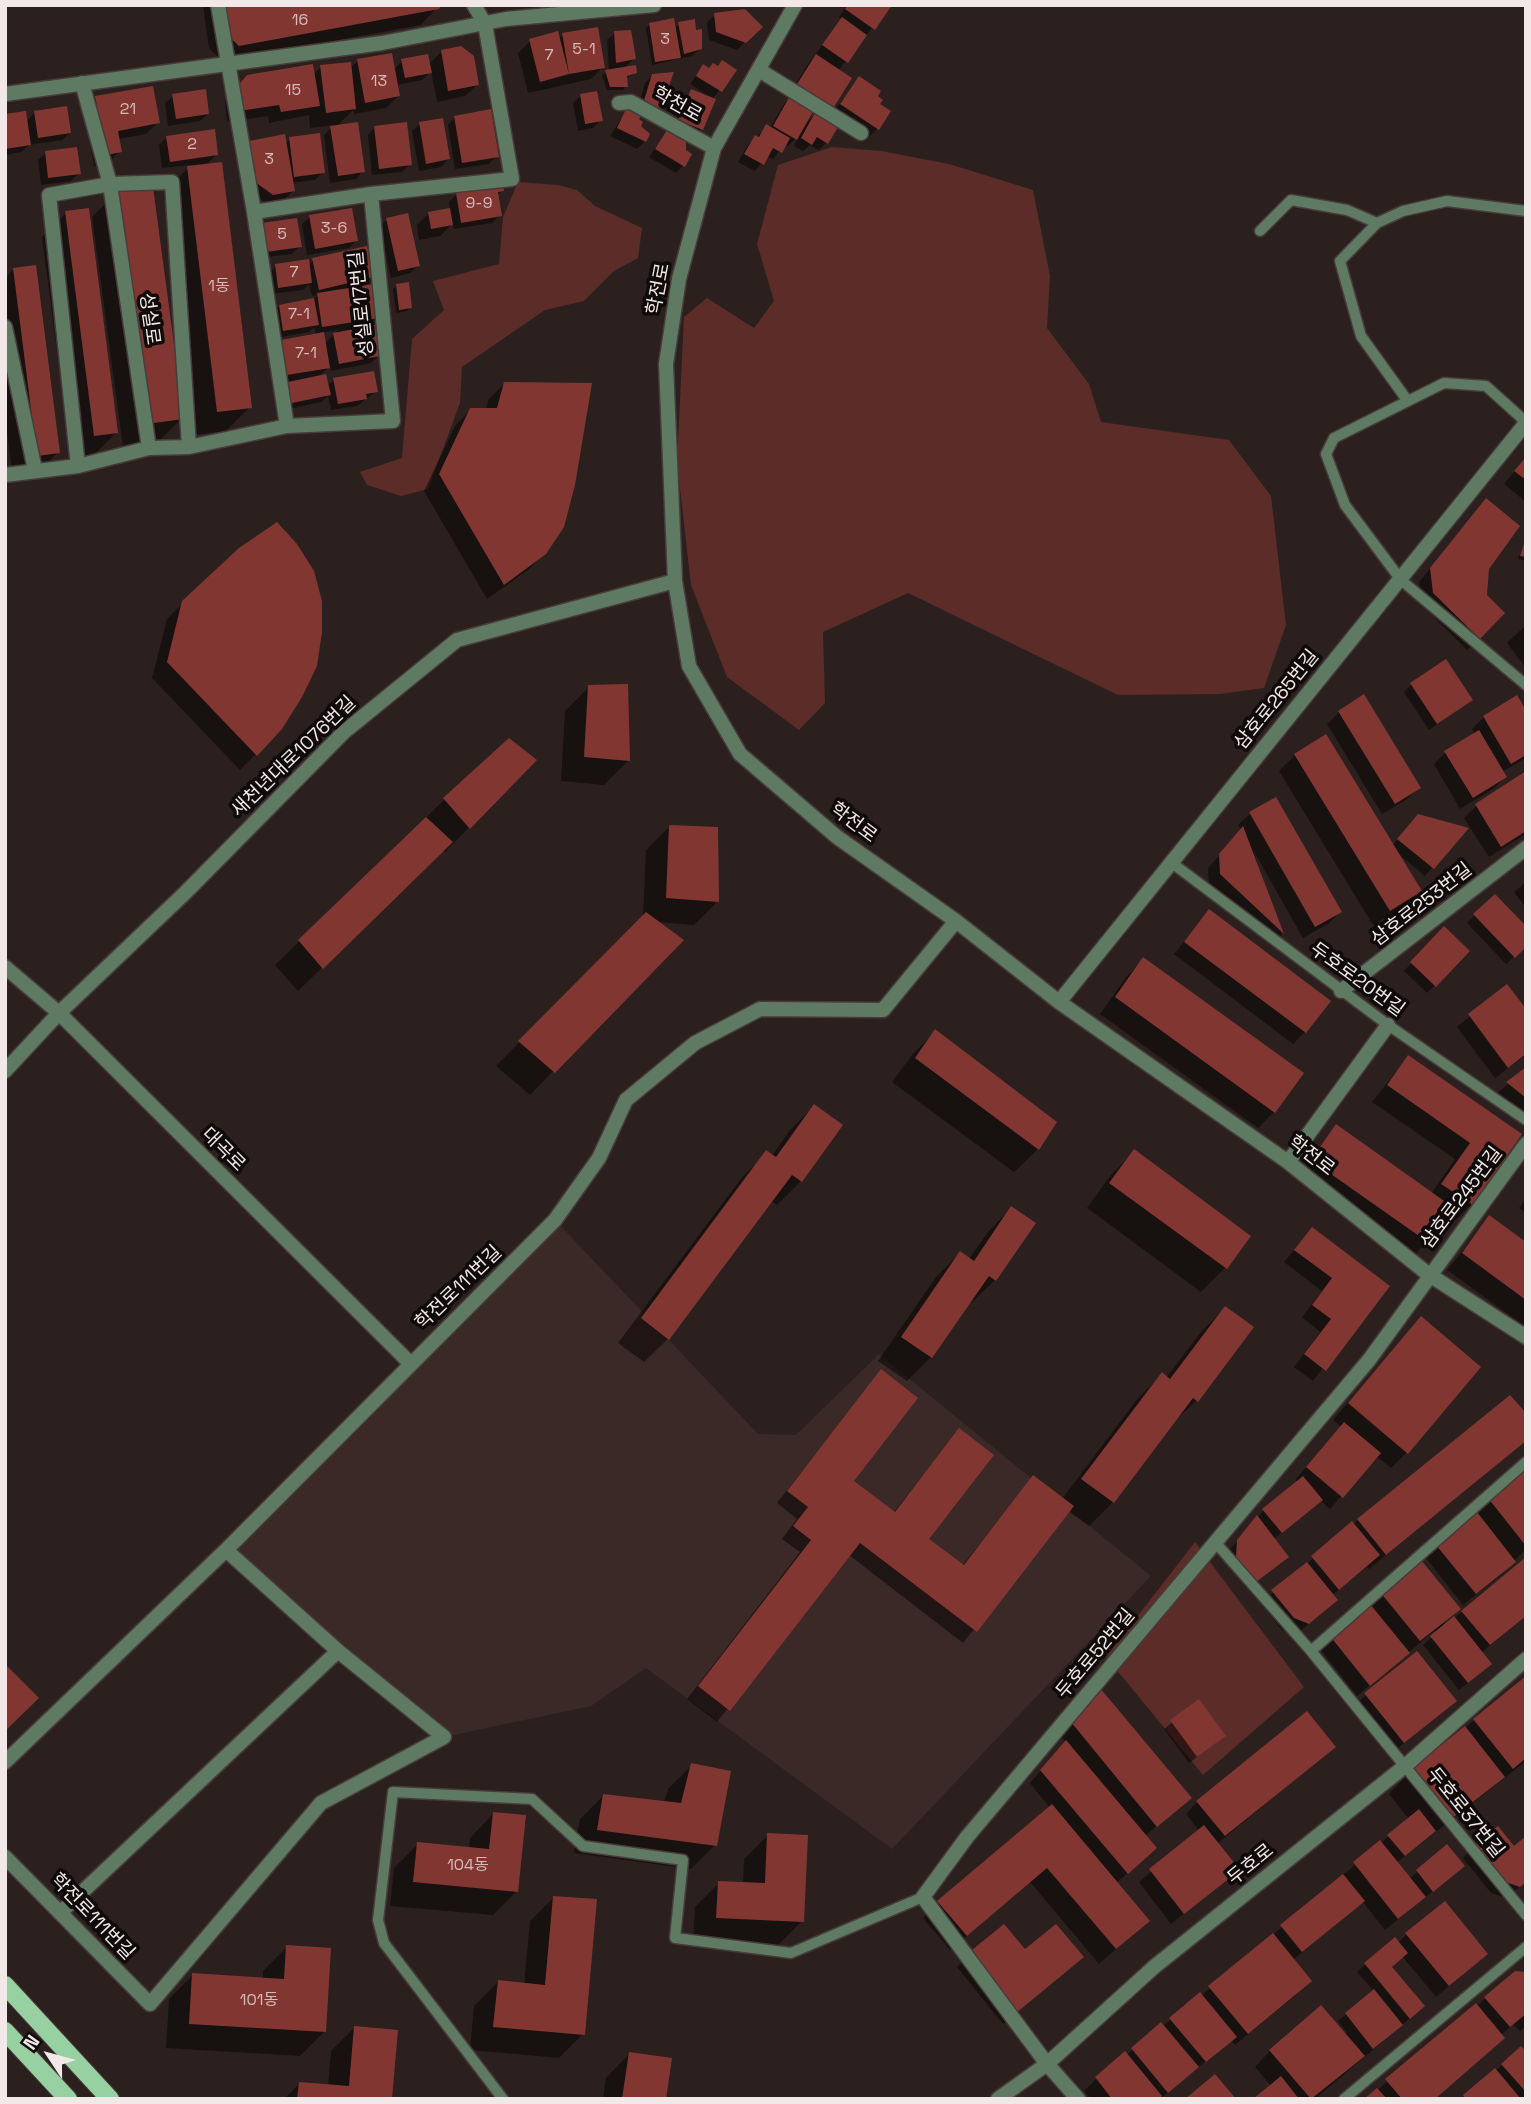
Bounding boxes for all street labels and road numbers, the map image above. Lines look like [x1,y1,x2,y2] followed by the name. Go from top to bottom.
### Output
[649,82,705,128] street label: 학천로
[345,250,379,358] street label: 성실로17번길
[643,261,675,317] street label: 학전로
[134,291,164,347] street label: 성실로
[1230,645,1324,755] street label: 삼호로265번길
[227,692,361,822] street label: 새천년대로1076번길
[825,798,881,848] street label: 학전로
[1367,859,1477,951] street label: 삼호로253번길
[1305,938,1409,1022] street label: 두호로20번길
[196,1123,250,1177] street label: 대곡로
[1283,1131,1339,1181] street label: 학전로
[1416,1143,1508,1253] street label: 삼호로245번길
[411,1241,507,1335] street label: 학전로111번길
[1052,1605,1140,1703] street label: 두호로52번길
[1422,1763,1508,1863] street label: 두호로37번길
[1223,1840,1279,1890] street label: 두호로
[45,1869,139,1965] street label: 학전로111번길

